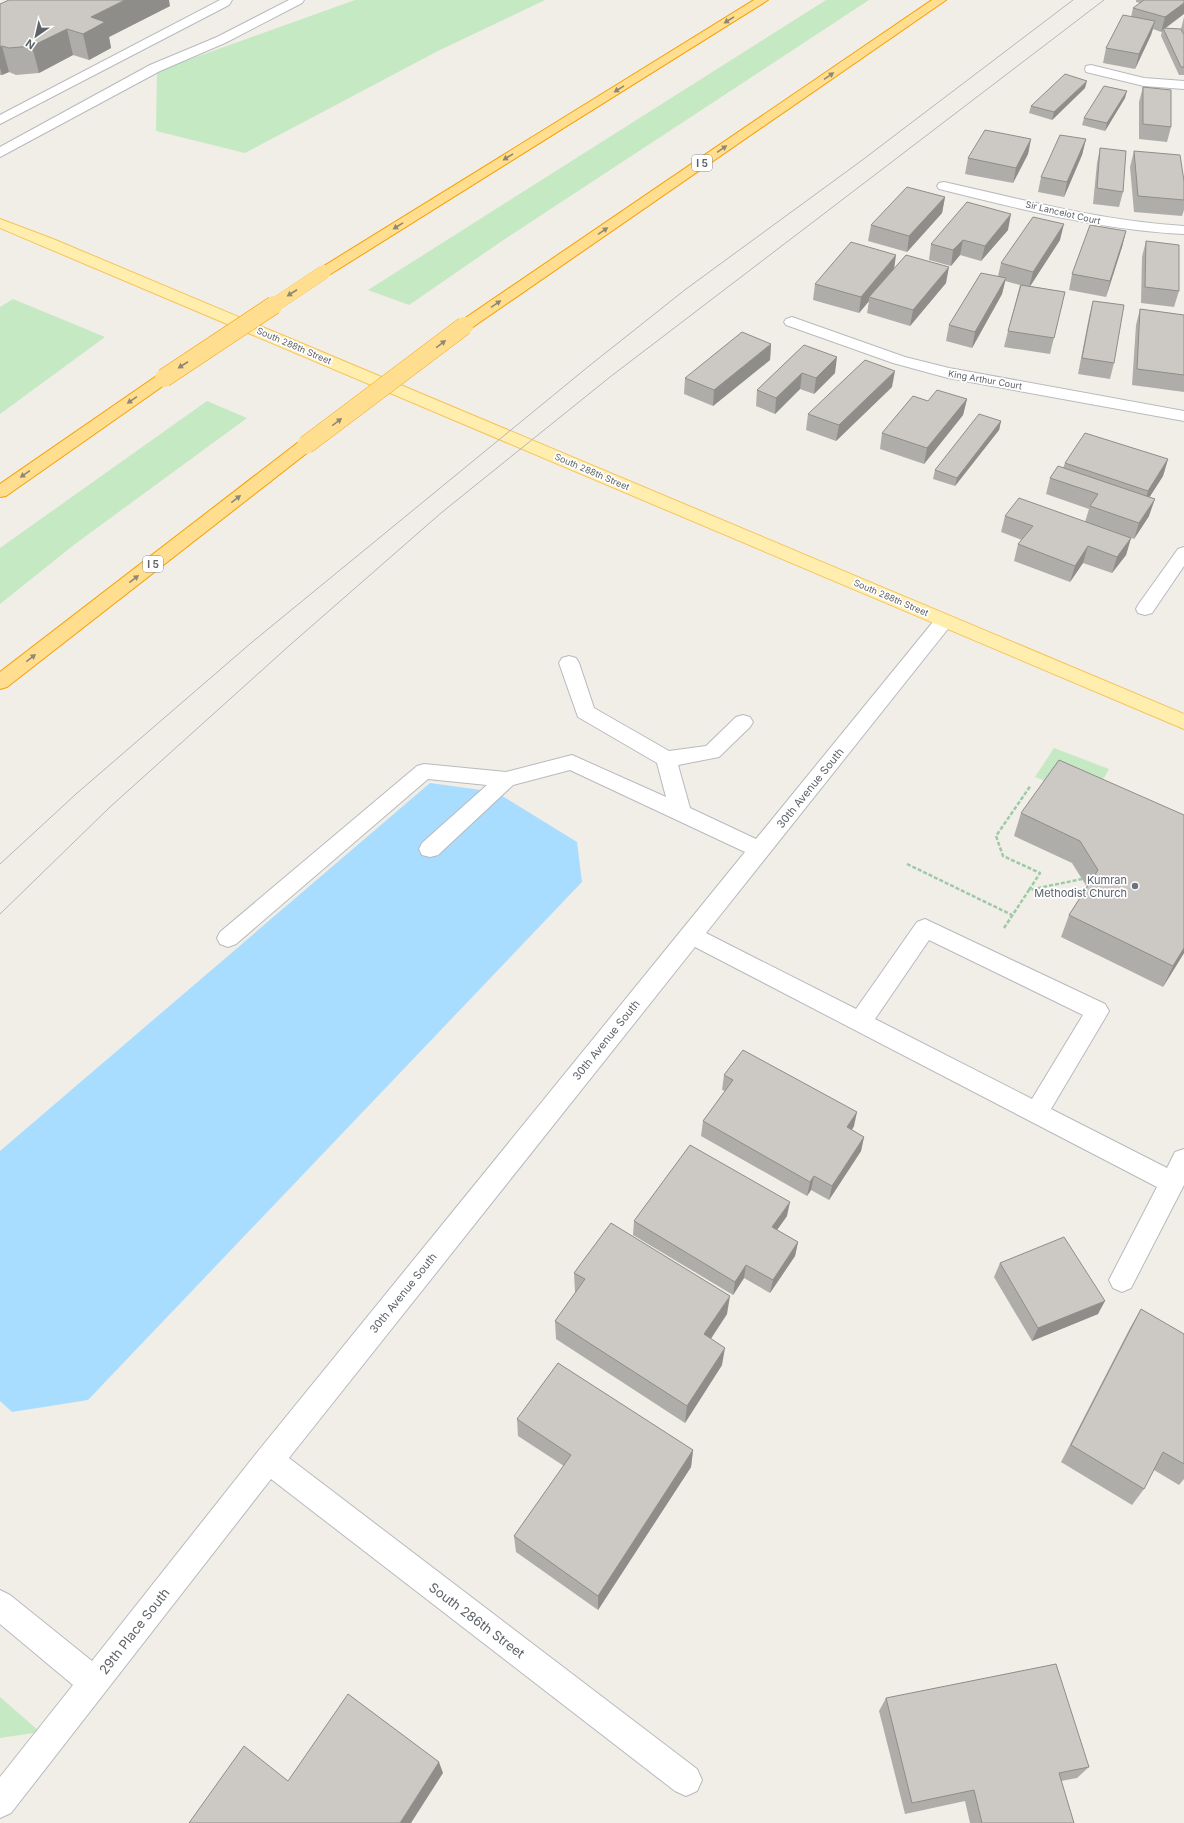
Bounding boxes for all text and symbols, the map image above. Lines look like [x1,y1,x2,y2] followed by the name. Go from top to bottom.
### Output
[16,16,56,56] north arrow
[723,17,735,24] one-way arrow
[23,36,38,52] text: N
[824,72,835,80] one-way arrow
[613,85,624,92] one-way arrow
[717,145,727,153] one-way arrow
[502,154,514,161] one-way arrow
[692,155,712,171] road number: I 5
[1025,199,1102,226] street label: Sir Lancelot Court
[392,223,404,230] one-way arrow
[598,227,609,235] one-way arrow
[286,290,298,297] one-way arrow
[491,300,501,308] one-way arrow
[255,325,333,366] street label: South 288th Street
[436,340,446,348] one-way arrow
[178,361,188,369] one-way arrow
[947,368,1023,391] street label: King Arthur Court
[127,396,137,404] one-way arrow
[332,418,342,426] one-way arrow
[553,451,631,492] street label: South 288th Street
[20,470,31,478] one-way arrow
[231,495,242,503] one-way arrow
[143,556,163,572] road number: I 5
[128,574,139,583] one-way arrow
[852,577,930,618] street label: South 288th Street
[25,654,36,663] one-way arrow
[773,745,847,831] street label: 30th Avenue South
[1034,873,1127,900] place label: Kumran Methodist Church
[1130,881,1140,891] marker: Kumran Methodist Church
[569,997,643,1083] street label: 30th Avenue South
[366,1250,440,1336] street label: 30th Avenue South
[426,1579,528,1661] street label: South 286th Street
[95,1585,173,1677] street label: 29th Place South

